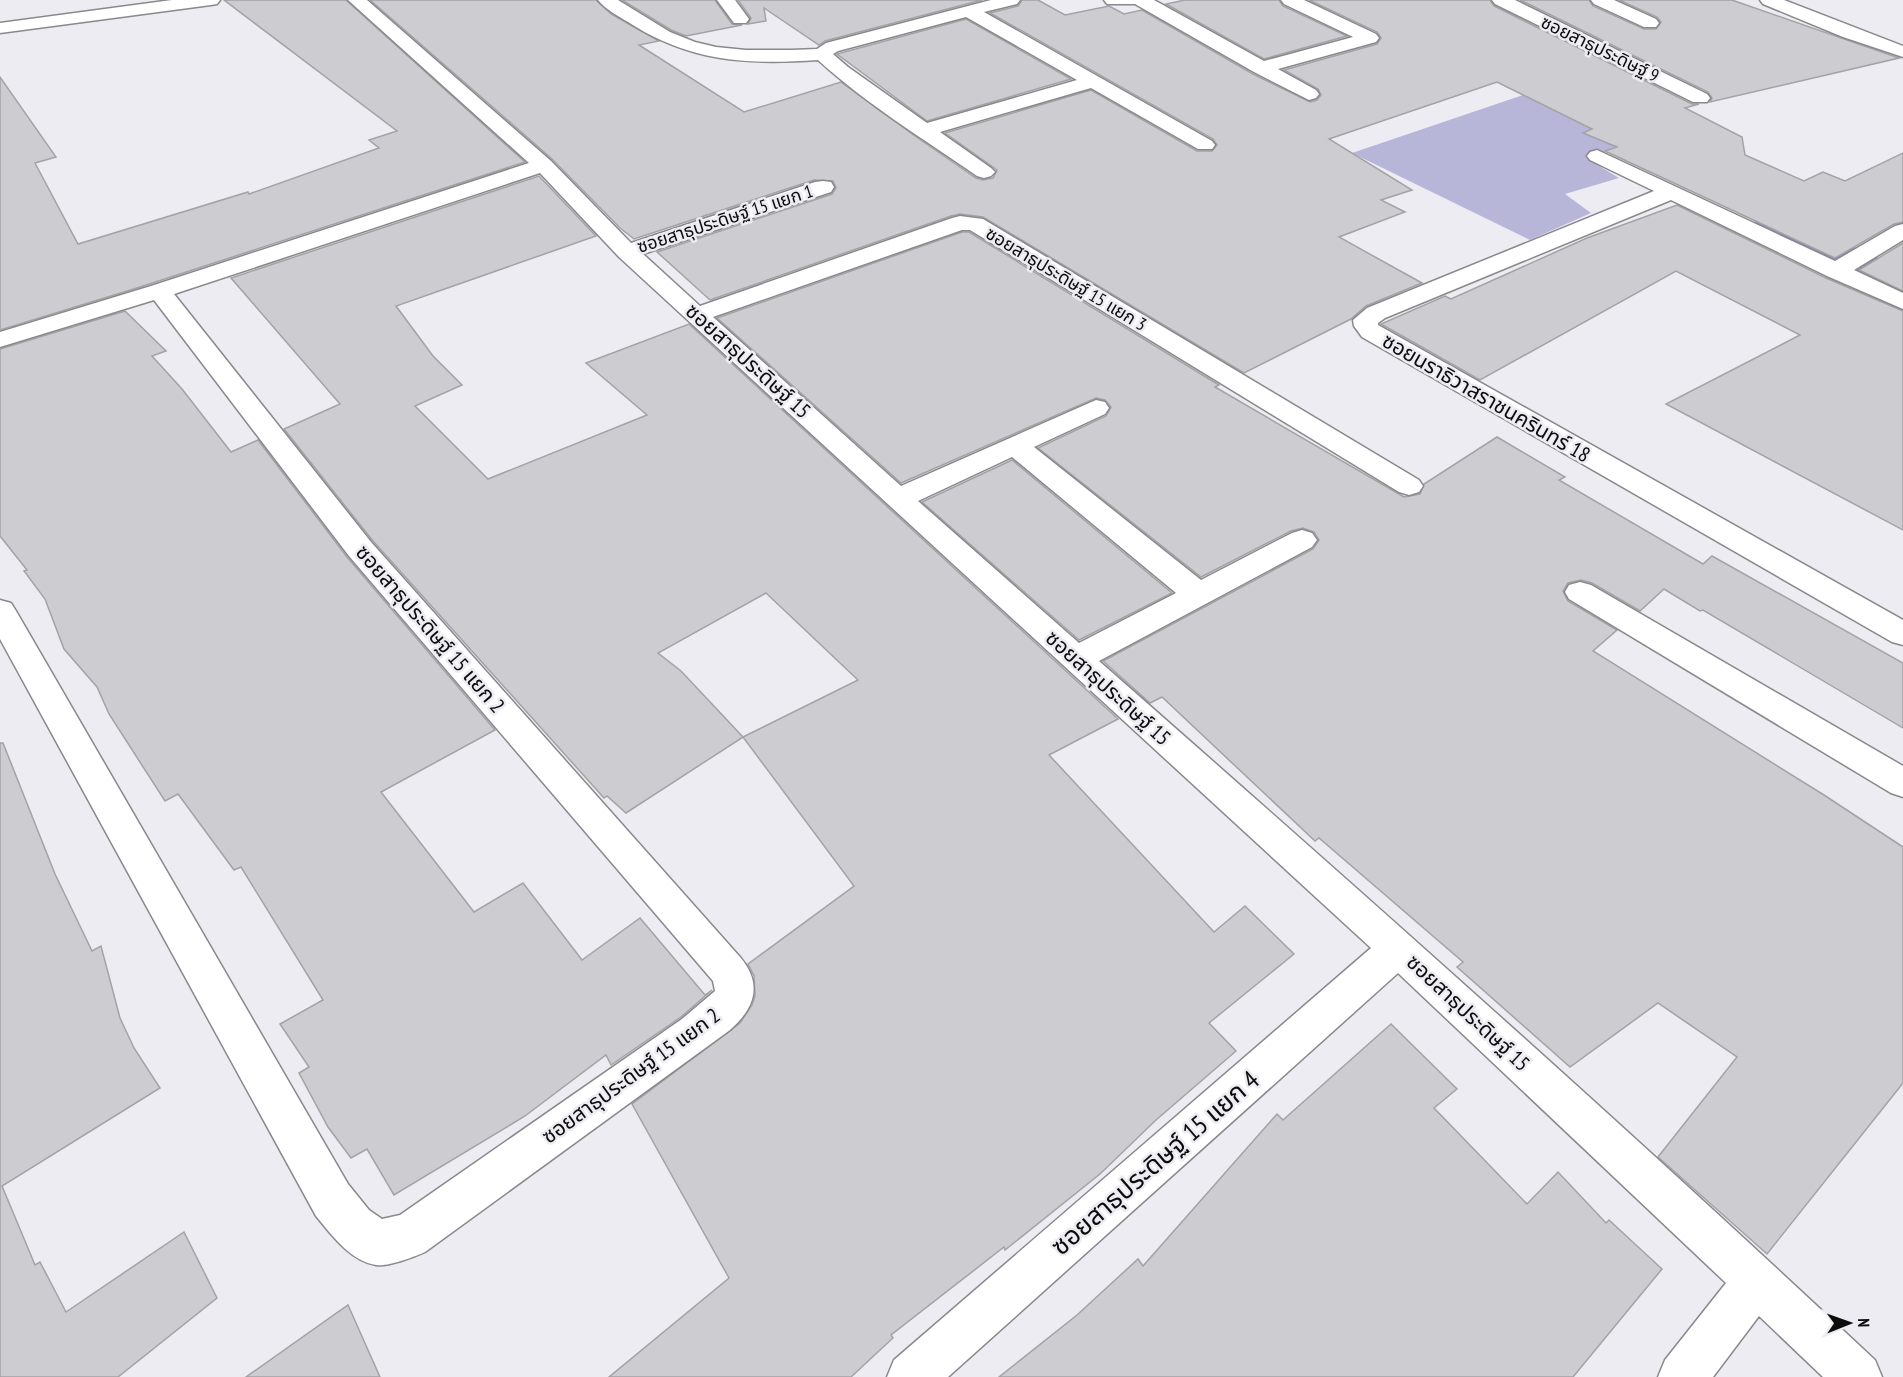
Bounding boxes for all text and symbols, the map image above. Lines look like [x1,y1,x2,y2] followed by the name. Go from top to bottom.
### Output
[1537,10,1663,87] street label: ซอยสาธุประดิษฐ์ 9
[634,179,816,258] street label: ซอยสาธุประดิษฐ์ 15 แยก 1
[982,221,1151,336] street label: ซอยสาธุประดิษฐ์ 15 แยก 3
[680,297,817,424] street label: ซอยสาธุประดิษฐ์ 15
[1377,327,1595,468] street label: ซอยนราธิวาสราชนครินทร์ 18
[350,539,511,718] street label: ซอยสาธุประดิษฐ์ 15 แยก 2
[1040,624,1177,751] street label: ซอยสาธุประดิษฐ์ 15
[1401,948,1536,1077] street label: ซอยสาธุประดิษฐ์ 15
[536,1002,725,1149] street label: ซอยสาธุประดิษฐ์ 15 แยก 2
[1044,1063,1266,1262] street label: ซอยสาธุประดิษฐ์ 15 แยก 4
[1819,1293,1879,1353] north arrow
[1854,1318,1874,1327] text: N

